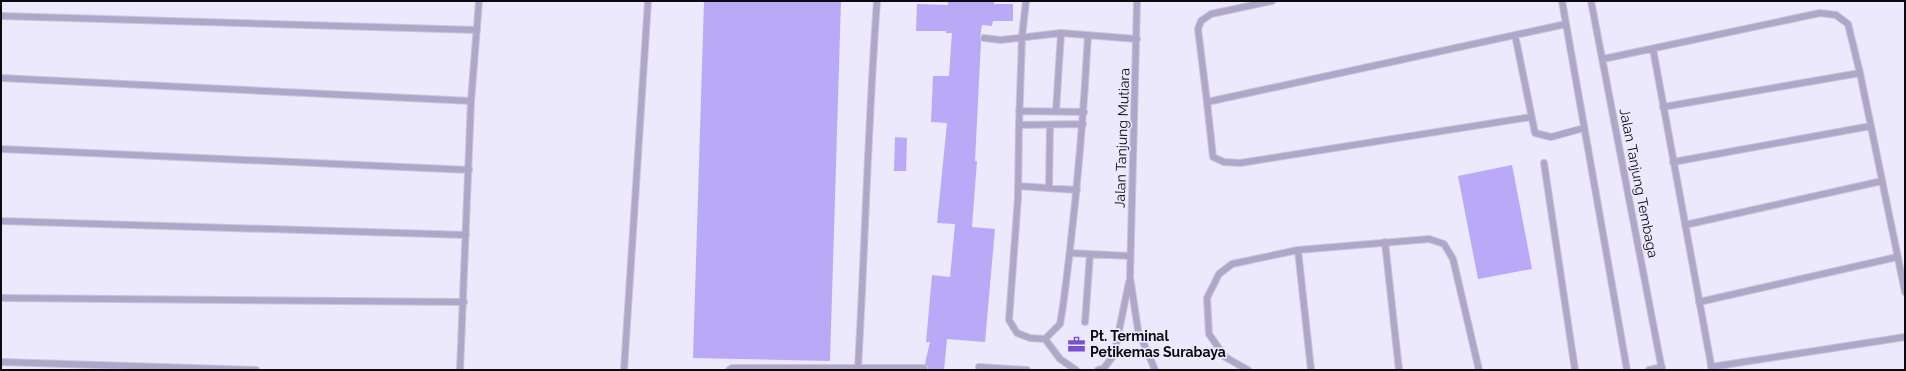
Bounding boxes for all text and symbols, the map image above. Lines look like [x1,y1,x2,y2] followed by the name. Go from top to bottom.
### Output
[1112,68,1132,208] street label: Jalan Tanjung Mutiara
[1617,107,1661,259] street label: Jalan Tanjung Tembaga
[1090,328,1226,360] place label: Pt. Terminal Petikemas Surabaya
[1067,334,1087,354] office icon: Pt. Terminal Petikemas Surabaya

